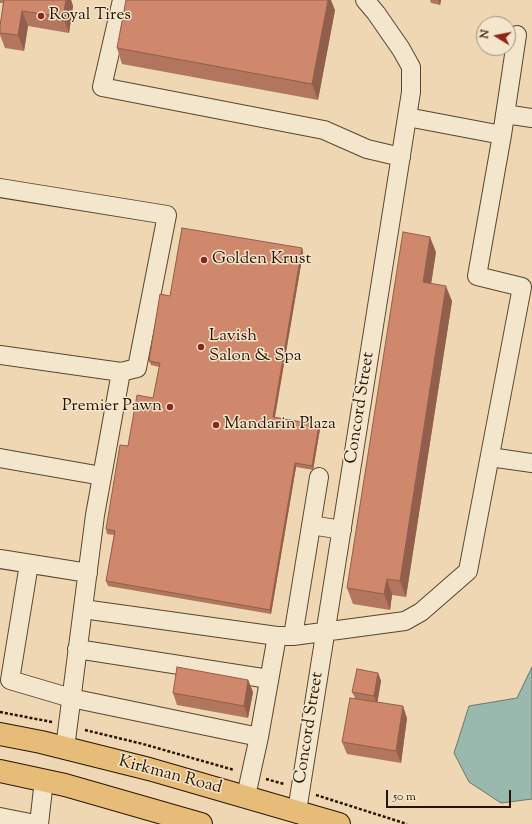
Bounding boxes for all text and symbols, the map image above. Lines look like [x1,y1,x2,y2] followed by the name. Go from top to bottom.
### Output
[49,6,131,26] place label: Royal Tires
[36,11,46,21] marker: Royal Tires
[476,16,516,56] north arrow
[477,28,494,40] text: N
[212,250,311,270] place label: Golden Krust
[199,255,209,265] marker: Golden Krust
[209,327,302,367] place label: Lavish Salon & Spa
[196,342,206,352] marker: Lavish Salon & Spa
[342,351,380,465] street label: Concord Street
[62,397,162,417] place label: Premier Pawn
[165,402,175,412] marker: Premier Pawn
[224,415,336,435] place label: Mandarin Plaza
[211,420,221,430] marker: Mandarin Plaza
[291,671,329,785] street label: Concord Street
[116,752,224,800] street label: Kirkman Road
[388,782,513,808] scale bar
[393,788,416,806] text: 50 m

